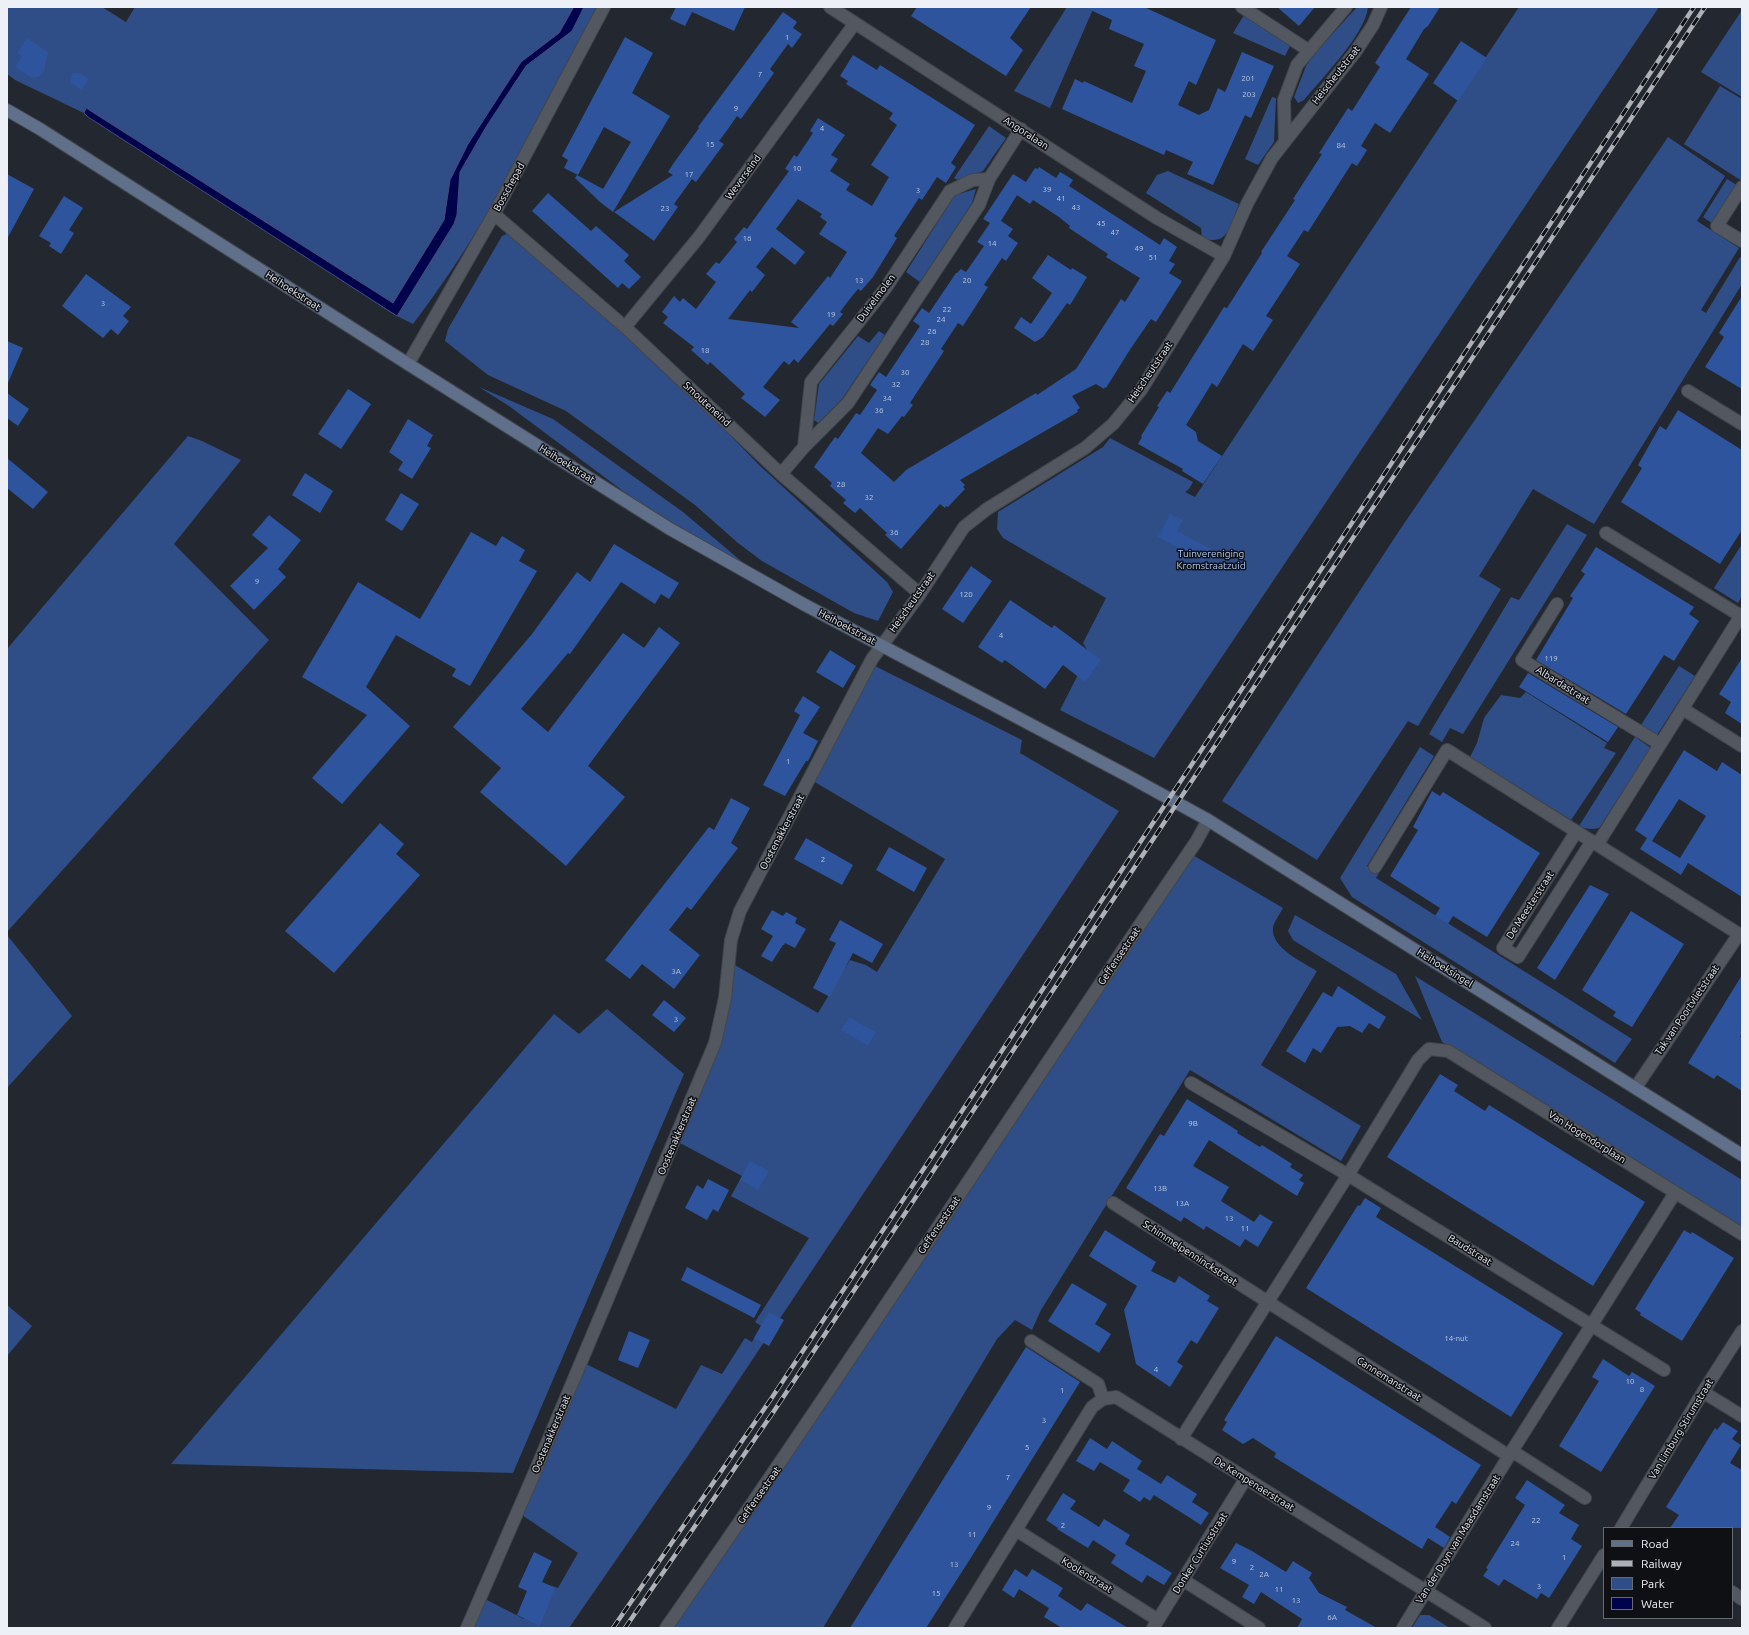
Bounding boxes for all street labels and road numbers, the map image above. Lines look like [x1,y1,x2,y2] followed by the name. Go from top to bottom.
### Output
[1309,43,1363,107] street label: Heischeutstraat
[1001,114,1051,152] street label: Angoralaan
[723,152,763,202] street label: Weverseind
[491,161,527,213] street label: Bosschepad
[263,269,323,313] street label: Heihoekstraat
[854,272,898,324] street label: Duivelmolen
[1125,339,1175,405] street label: Heischeutstraat
[681,379,733,429] street label: Smouteneind
[537,442,597,486] street label: Heihoekstraat
[887,569,937,635] street label: Heischeutstraat
[816,607,878,647] street label: Heihoekstraat
[1534,664,1592,706] street label: Albardastraat
[757,792,807,872] street label: Oostenakkerstraat
[1504,869,1556,941] street label: De Meesterstraat
[1095,925,1143,987] street label: Geffensestraat
[1415,946,1475,990] street label: Heihoeksingel
[1652,962,1722,1058] street label: Tak van Poortvlietstraat
[655,1095,699,1177] street label: Oostenakkerstraat
[1546,1108,1628,1166] street label: Van Hogendorplaan
[915,1194,963,1256] street label: Geffensestraat
[1140,1218,1240,1288] street label: Schimmelpenninckstraat
[1446,1232,1494,1268] street label: Baudstraat
[1354,1354,1424,1404] street label: Cannemanstraat
[1646,1377,1716,1481] street label: Van Limburg Stirumstraat
[529,1393,573,1475] street label: Oostenakkerstraat
[1211,1454,1297,1514] street label: De Kempenaerstraat
[735,1464,783,1526] street label: Geffensestraat
[1413,1472,1503,1606] street label: Van der Duyn van Maasdamstraat
[1170,1510,1230,1596] street label: Donker Curtiusstraat
[1059,1555,1115,1595] street label: Koolenstraat

